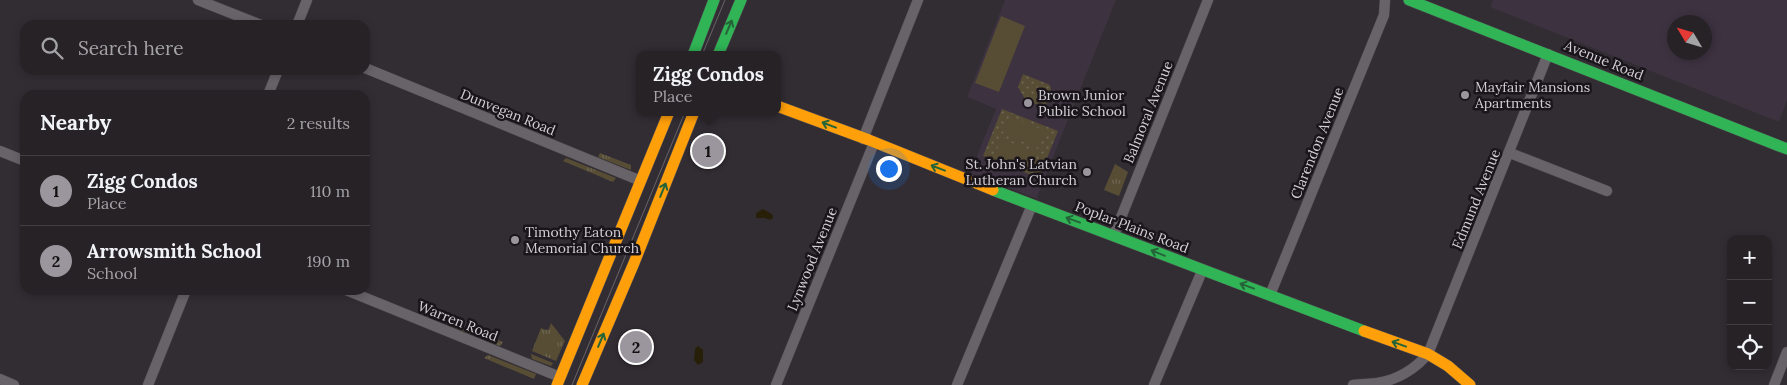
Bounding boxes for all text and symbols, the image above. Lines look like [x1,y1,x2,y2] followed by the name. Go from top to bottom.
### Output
[1667,15,1712,60] north arrow
[20,20,370,75] search box
[725,20,735,35] one-way arrow
[38,34,66,62] icon: search
[78,36,184,60] text: Search here
[1561,36,1646,84] street label: Avenue Road
[636,51,781,116] popup
[1119,58,1177,166] street label: Balmoral Avenue
[653,62,764,86] text: Zigg Condos
[1474,78,1590,112] place label: Mayfair Mansions Apartments
[1286,84,1348,202] street label: Clarendon Avenue
[458,85,558,139] street label: Dunvegan Road
[653,86,692,106] text: Place
[1038,86,1126,120] place label: Brown Junior Public School
[1459,89,1471,101] marker: Mayfair Mansions Apartments
[1022,97,1034,109] marker: Brown Junior Public School
[40,109,111,136] text: Nearby
[287,113,350,133] text: 2 results
[821,120,836,129] one-way arrow
[692,132,724,170] pin: 1
[1448,146,1504,252] street label: Edmund Avenue
[965,155,1077,189] place label: St. John's Latvian Lutheran Church
[876,156,902,182] your location
[930,163,946,172] one-way arrow
[1081,166,1093,178] marker: St. John's Latvian Lutheran Church
[87,169,198,193] text: Zigg Condos
[53,181,59,201] text: 1
[310,181,350,201] text: 110 m
[659,183,668,198] one-way arrow
[87,193,126,213] text: Place
[1073,197,1191,257] street label: Poplar Plains Road
[783,204,841,314] street label: Lynwood Avenue
[1066,215,1081,224] one-way arrow
[525,223,639,257] place label: Timothy Eaton Memorial Church
[509,234,521,246] marker: Timothy Eaton Memorial Church
[1727,235,1772,370] map controls
[1727,235,1772,280] button: +
[87,239,262,263] text: Arrowsmith School
[1151,248,1166,257] one-way arrow
[52,251,60,271] text: 2
[306,251,350,271] text: 190 m
[87,263,137,283] text: School
[1727,280,1772,325] button: −
[1239,281,1255,290] one-way arrow
[415,297,501,345] street label: Warren Road
[1727,325,1772,370] button: locate
[620,328,652,366] pin: 2
[596,333,606,348] one-way arrow
[1391,339,1407,348] one-way arrow

